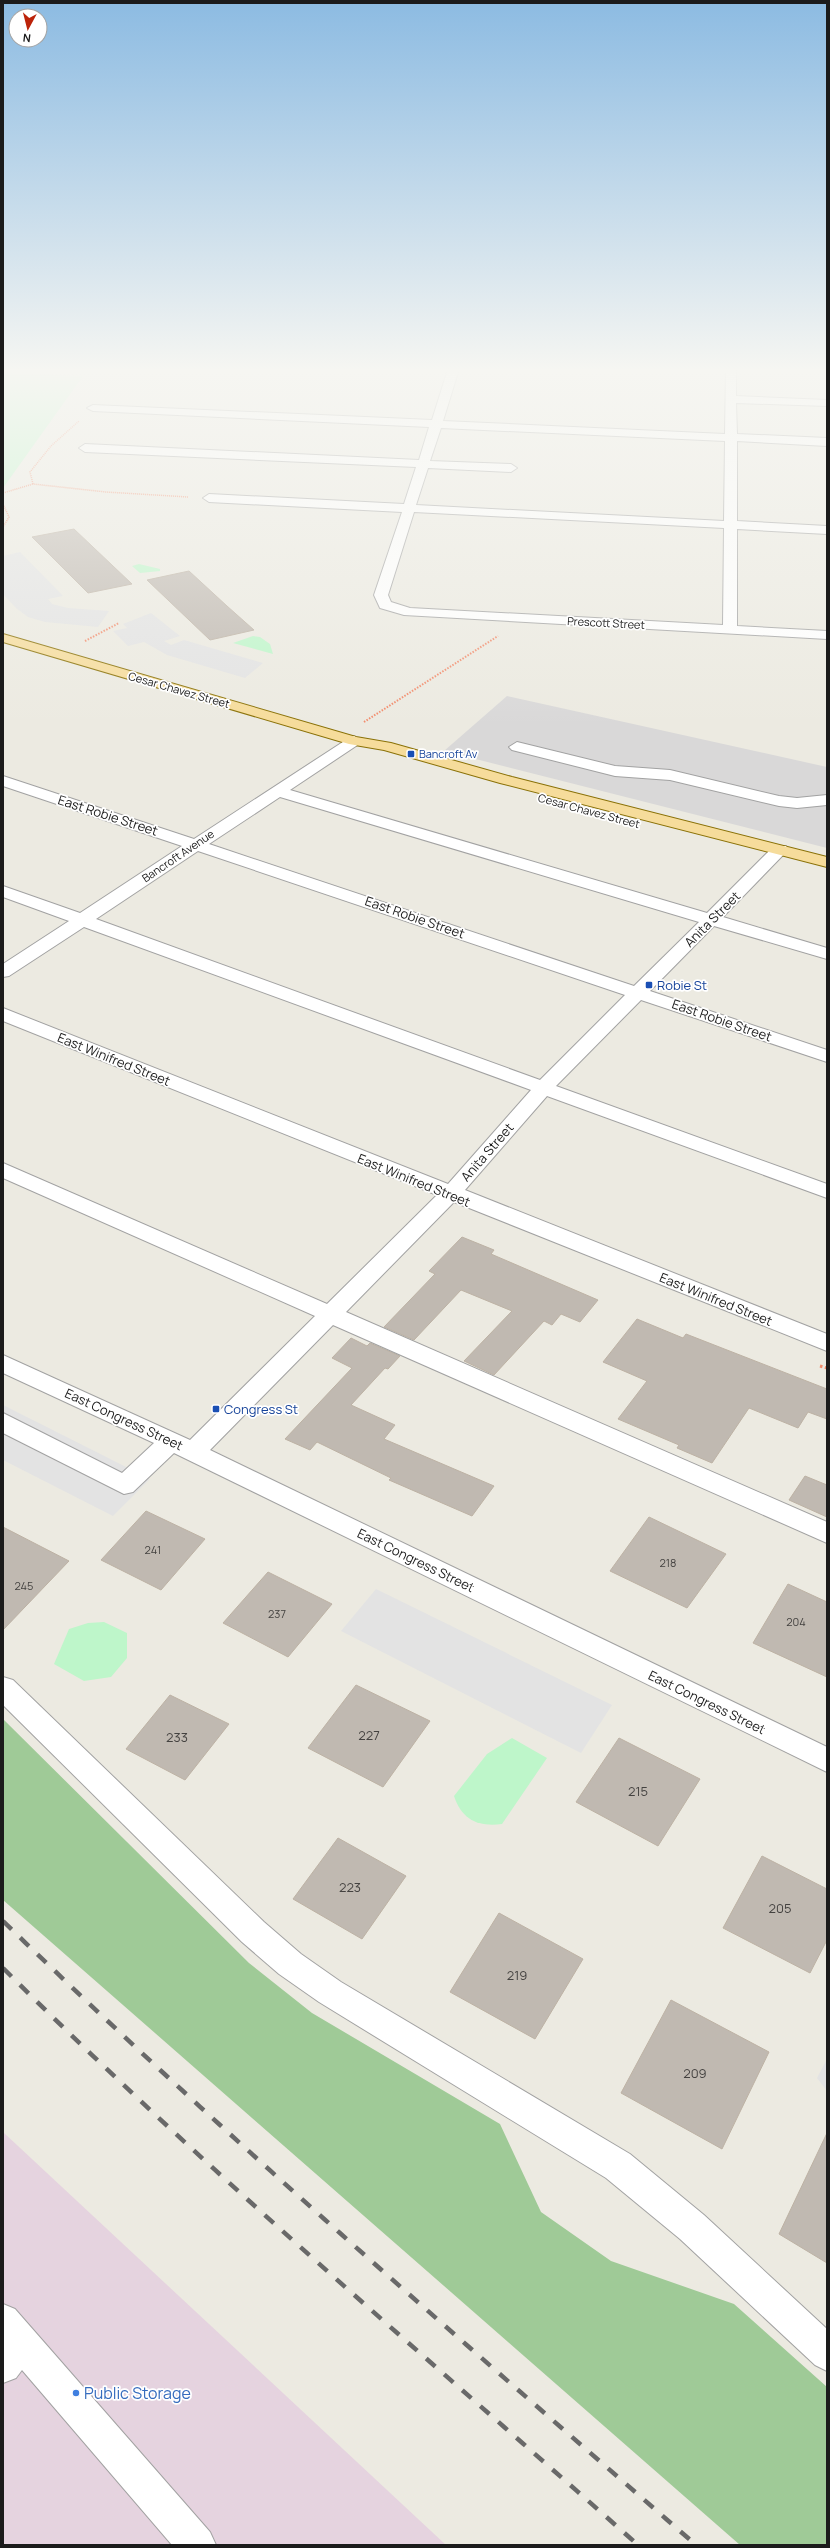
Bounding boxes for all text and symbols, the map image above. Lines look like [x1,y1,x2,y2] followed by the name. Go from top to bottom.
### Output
[8,8,48,48] north arrow
[22,30,32,46] text: N
[567,613,645,632] street label: Prescott Street
[127,668,232,711] street label: Cesar Chavez Street
[419,746,478,761] place label: Bancroft Av
[406,749,416,759] marker: Bancroft Av
[56,790,160,840] street label: East Robie Street
[537,790,642,831] street label: Cesar Chavez Street
[139,826,217,885] street label: Bancroft Avenue
[680,887,744,951] street label: Anita Street
[363,892,467,942] street label: East Robie Street
[657,976,707,994] place label: Robie St
[644,980,654,990] marker: Robie St
[670,995,774,1045] street label: East Robie Street
[55,1028,173,1090] street label: East Winifred Street
[457,1119,517,1185] street label: Anita Street
[355,1149,473,1211] street label: East Winifred Street
[657,1268,775,1330] street label: East Winifred Street
[62,1384,186,1454] street label: East Congress Street
[224,1400,298,1418] place label: Congress St
[211,1404,221,1414] marker: Congress St
[354,1524,478,1596] street label: East Congress Street
[145,1542,161,1557] house number: 241
[660,1555,676,1570] house number: 218
[15,1578,33,1593] house number: 245
[268,1606,286,1621] house number: 237
[786,1614,806,1629] house number: 204
[645,1666,769,1738] street label: East Congress Street
[358,1726,380,1744] house number: 227
[166,1728,188,1746] house number: 233
[628,1782,648,1800] house number: 215
[339,1878,361,1896] house number: 223
[769,1899,791,1917] house number: 205
[507,1966,527,1984] house number: 219
[683,2064,707,2082] house number: 209
[84,2382,191,2404] place label: Public Storage
[71,2388,81,2398] marker: Public Storage

